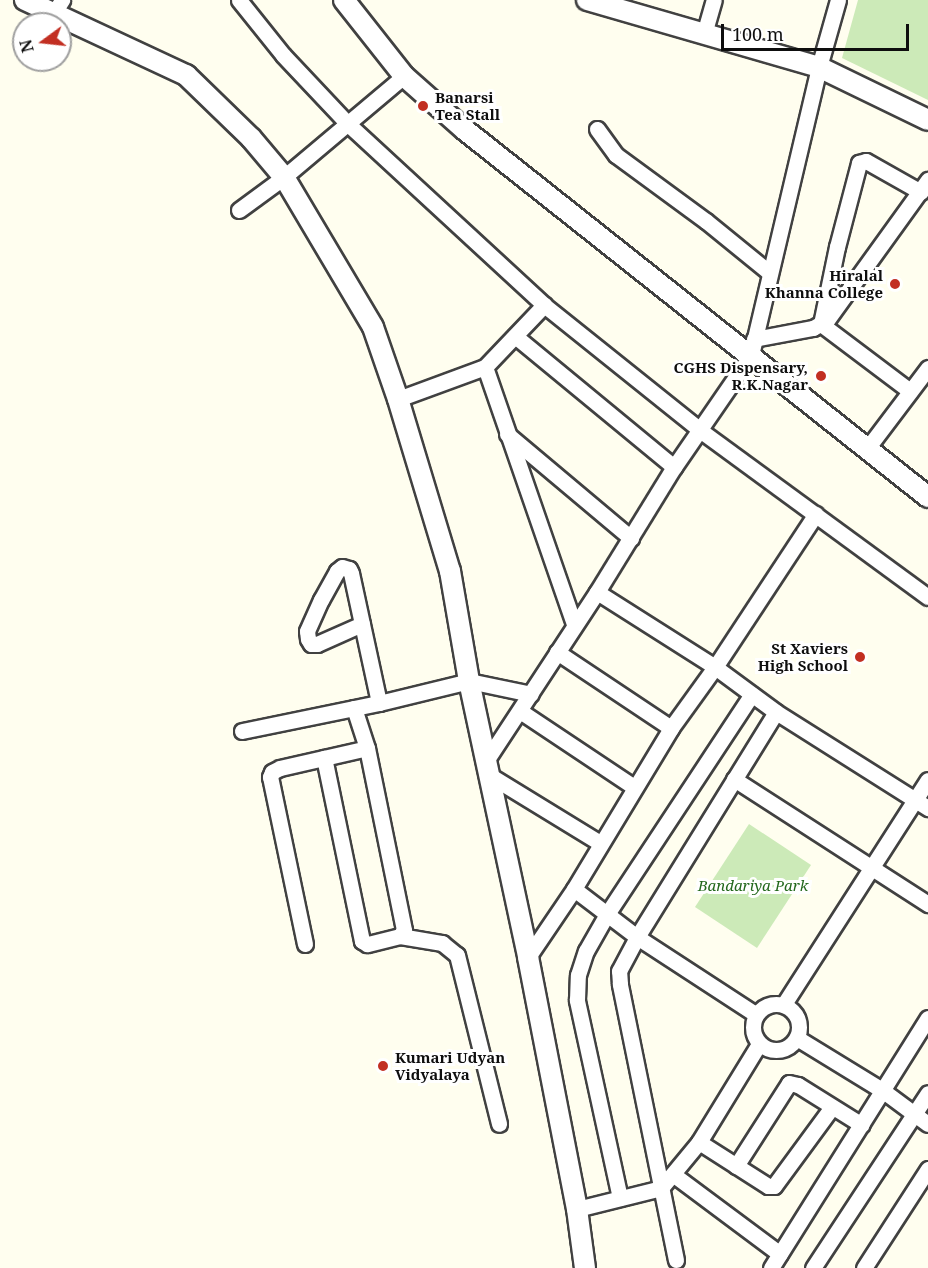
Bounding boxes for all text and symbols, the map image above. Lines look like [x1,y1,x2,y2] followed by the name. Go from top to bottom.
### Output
[12,12,72,72] north arrow
[724,12,912,50] scale bar
[732,22,784,46] text: 100 m
[14,37,39,55] text: N
[435,88,500,123] place label: Banarsi Tea Stall
[416,99,430,113] marker: Banarsi Tea Stall
[765,266,883,301] place label: Hiralal Khanna College
[888,277,902,291] marker: Hiralal Khanna College
[673,358,808,393] place label: CGHS Dispensary, R.K.Nagar
[812,367,830,385] marker: CGHS Dispensary, R.K.Nagar
[758,639,848,674] place label: St Xaviers High School
[853,650,867,664] marker: St Xaviers High School
[698,877,808,895] park label: Bandariya Park
[395,1048,505,1083] place label: Kumari Udyan Vidyalaya
[376,1059,390,1073] marker: Kumari Udyan Vidyalaya

